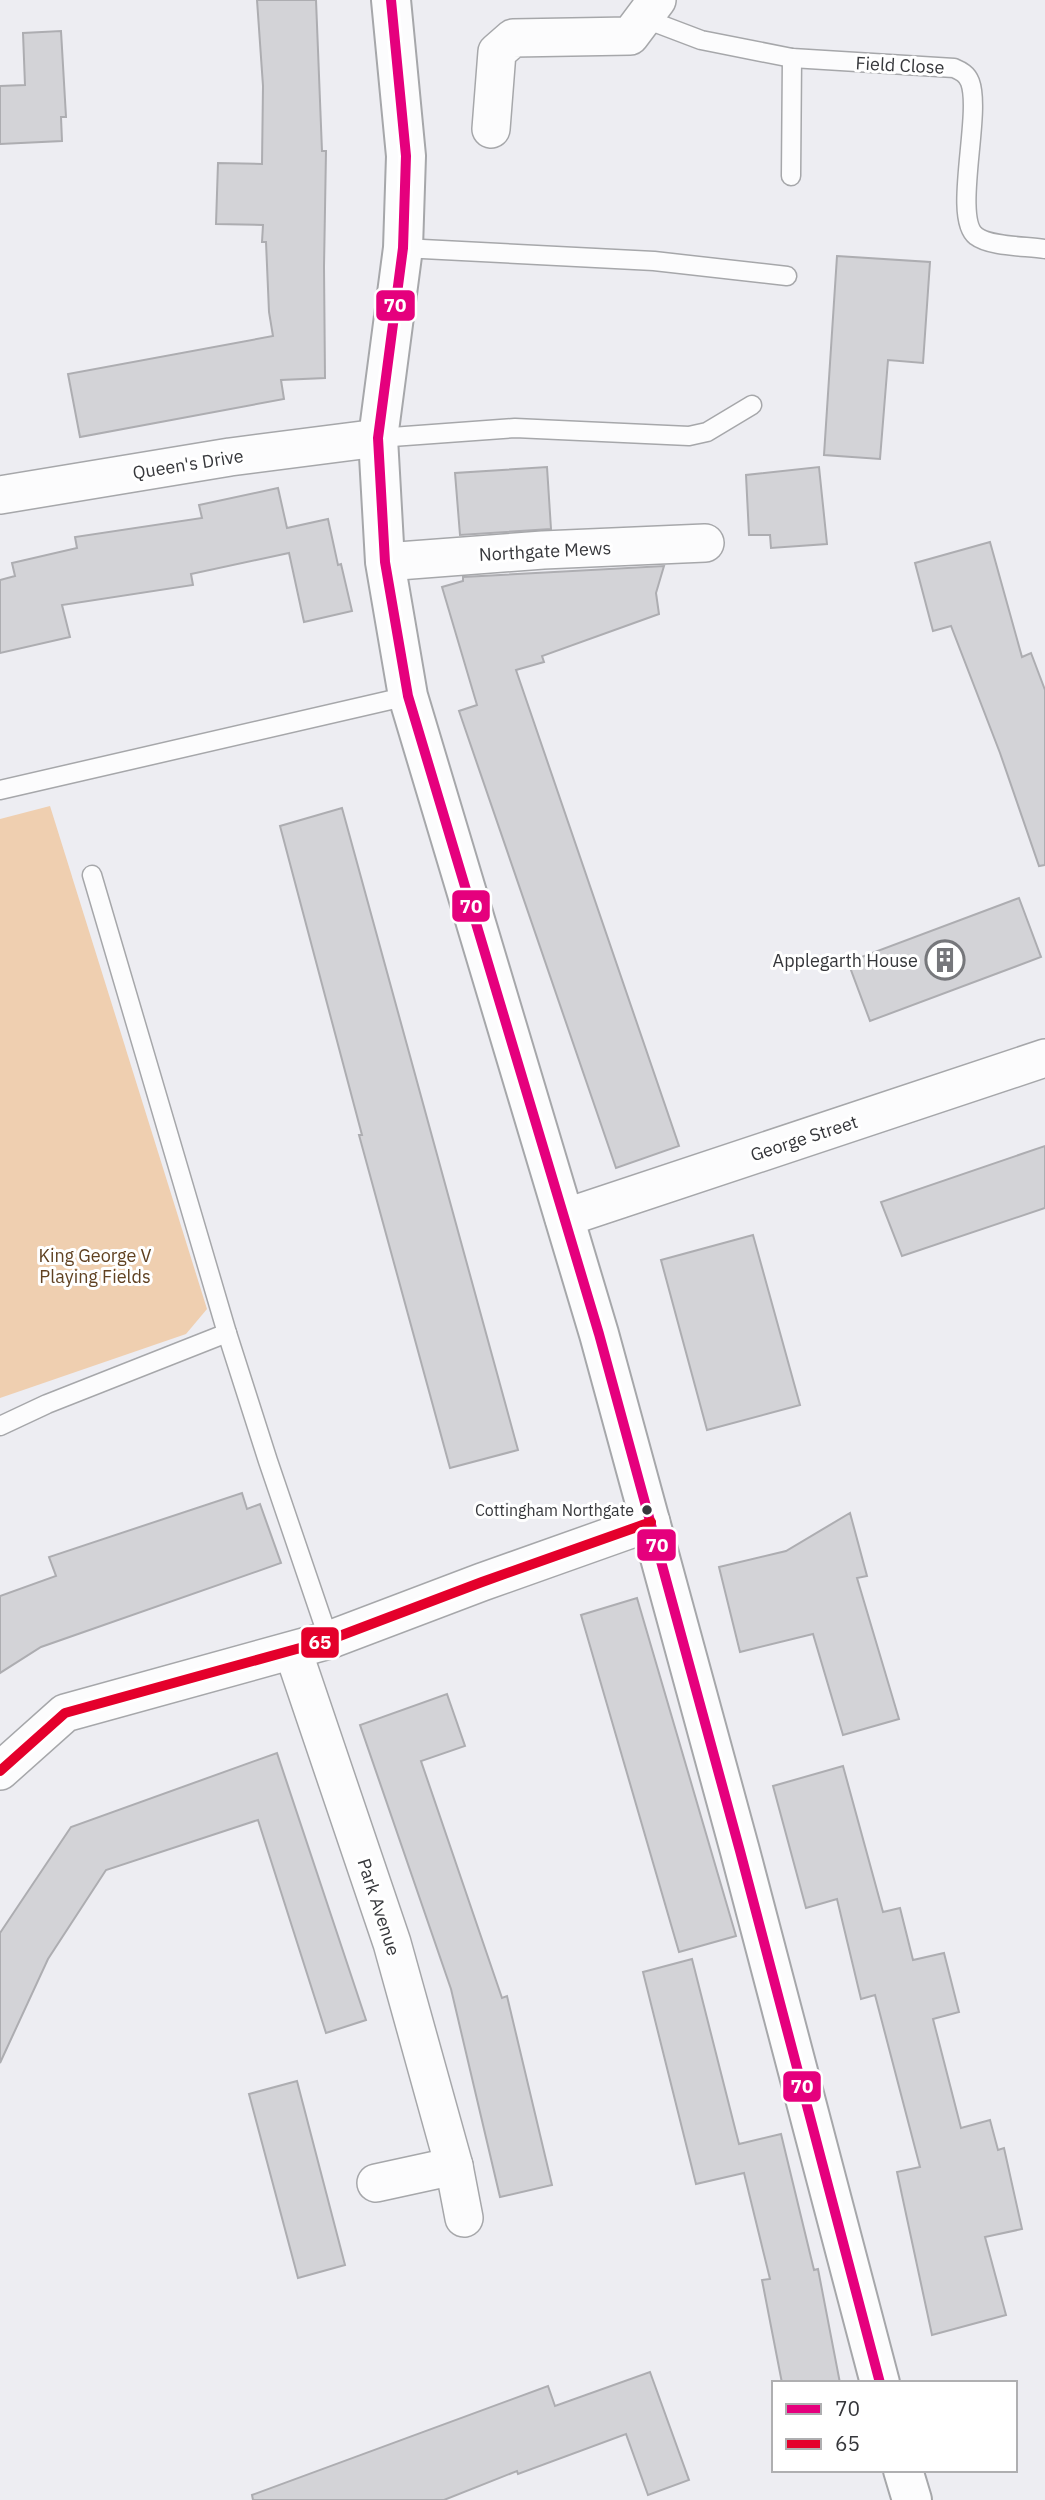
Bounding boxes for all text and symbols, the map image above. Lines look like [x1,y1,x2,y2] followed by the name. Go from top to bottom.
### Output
[855,51,945,79] street label: Field Close
[375,289,416,322] line badge: 70
[384,293,406,317] text: 70
[131,444,245,484] street label: Queen's Drive
[478,536,612,566] street label: Northgate Mews
[451,889,491,923] line badge: 70
[460,894,482,918] text: 70
[924,939,966,981] building icon: Applegarth House
[773,949,918,972] place label: Applegarth House
[747,1110,861,1166] street label: George Street
[38,1244,152,1288] park label: King George V Playing Fields
[475,1500,634,1520] place label: Cottingham Northgate
[640,1503,654,1517] marker: Cottingham Northgate
[636,1528,677,1562] line badge: 70
[646,1533,668,1557] text: 70
[300,1626,340,1659] line badge: 65
[309,1630,331,1654] text: 65
[352,1856,406,1959] street label: Park Avenue
[782,2070,822,2103] line badge: 70
[791,2074,813,2098] text: 70
[772,2381,1017,2472] legend
[835,2394,860,2422] text: 70
[835,2429,860,2457] text: 65

